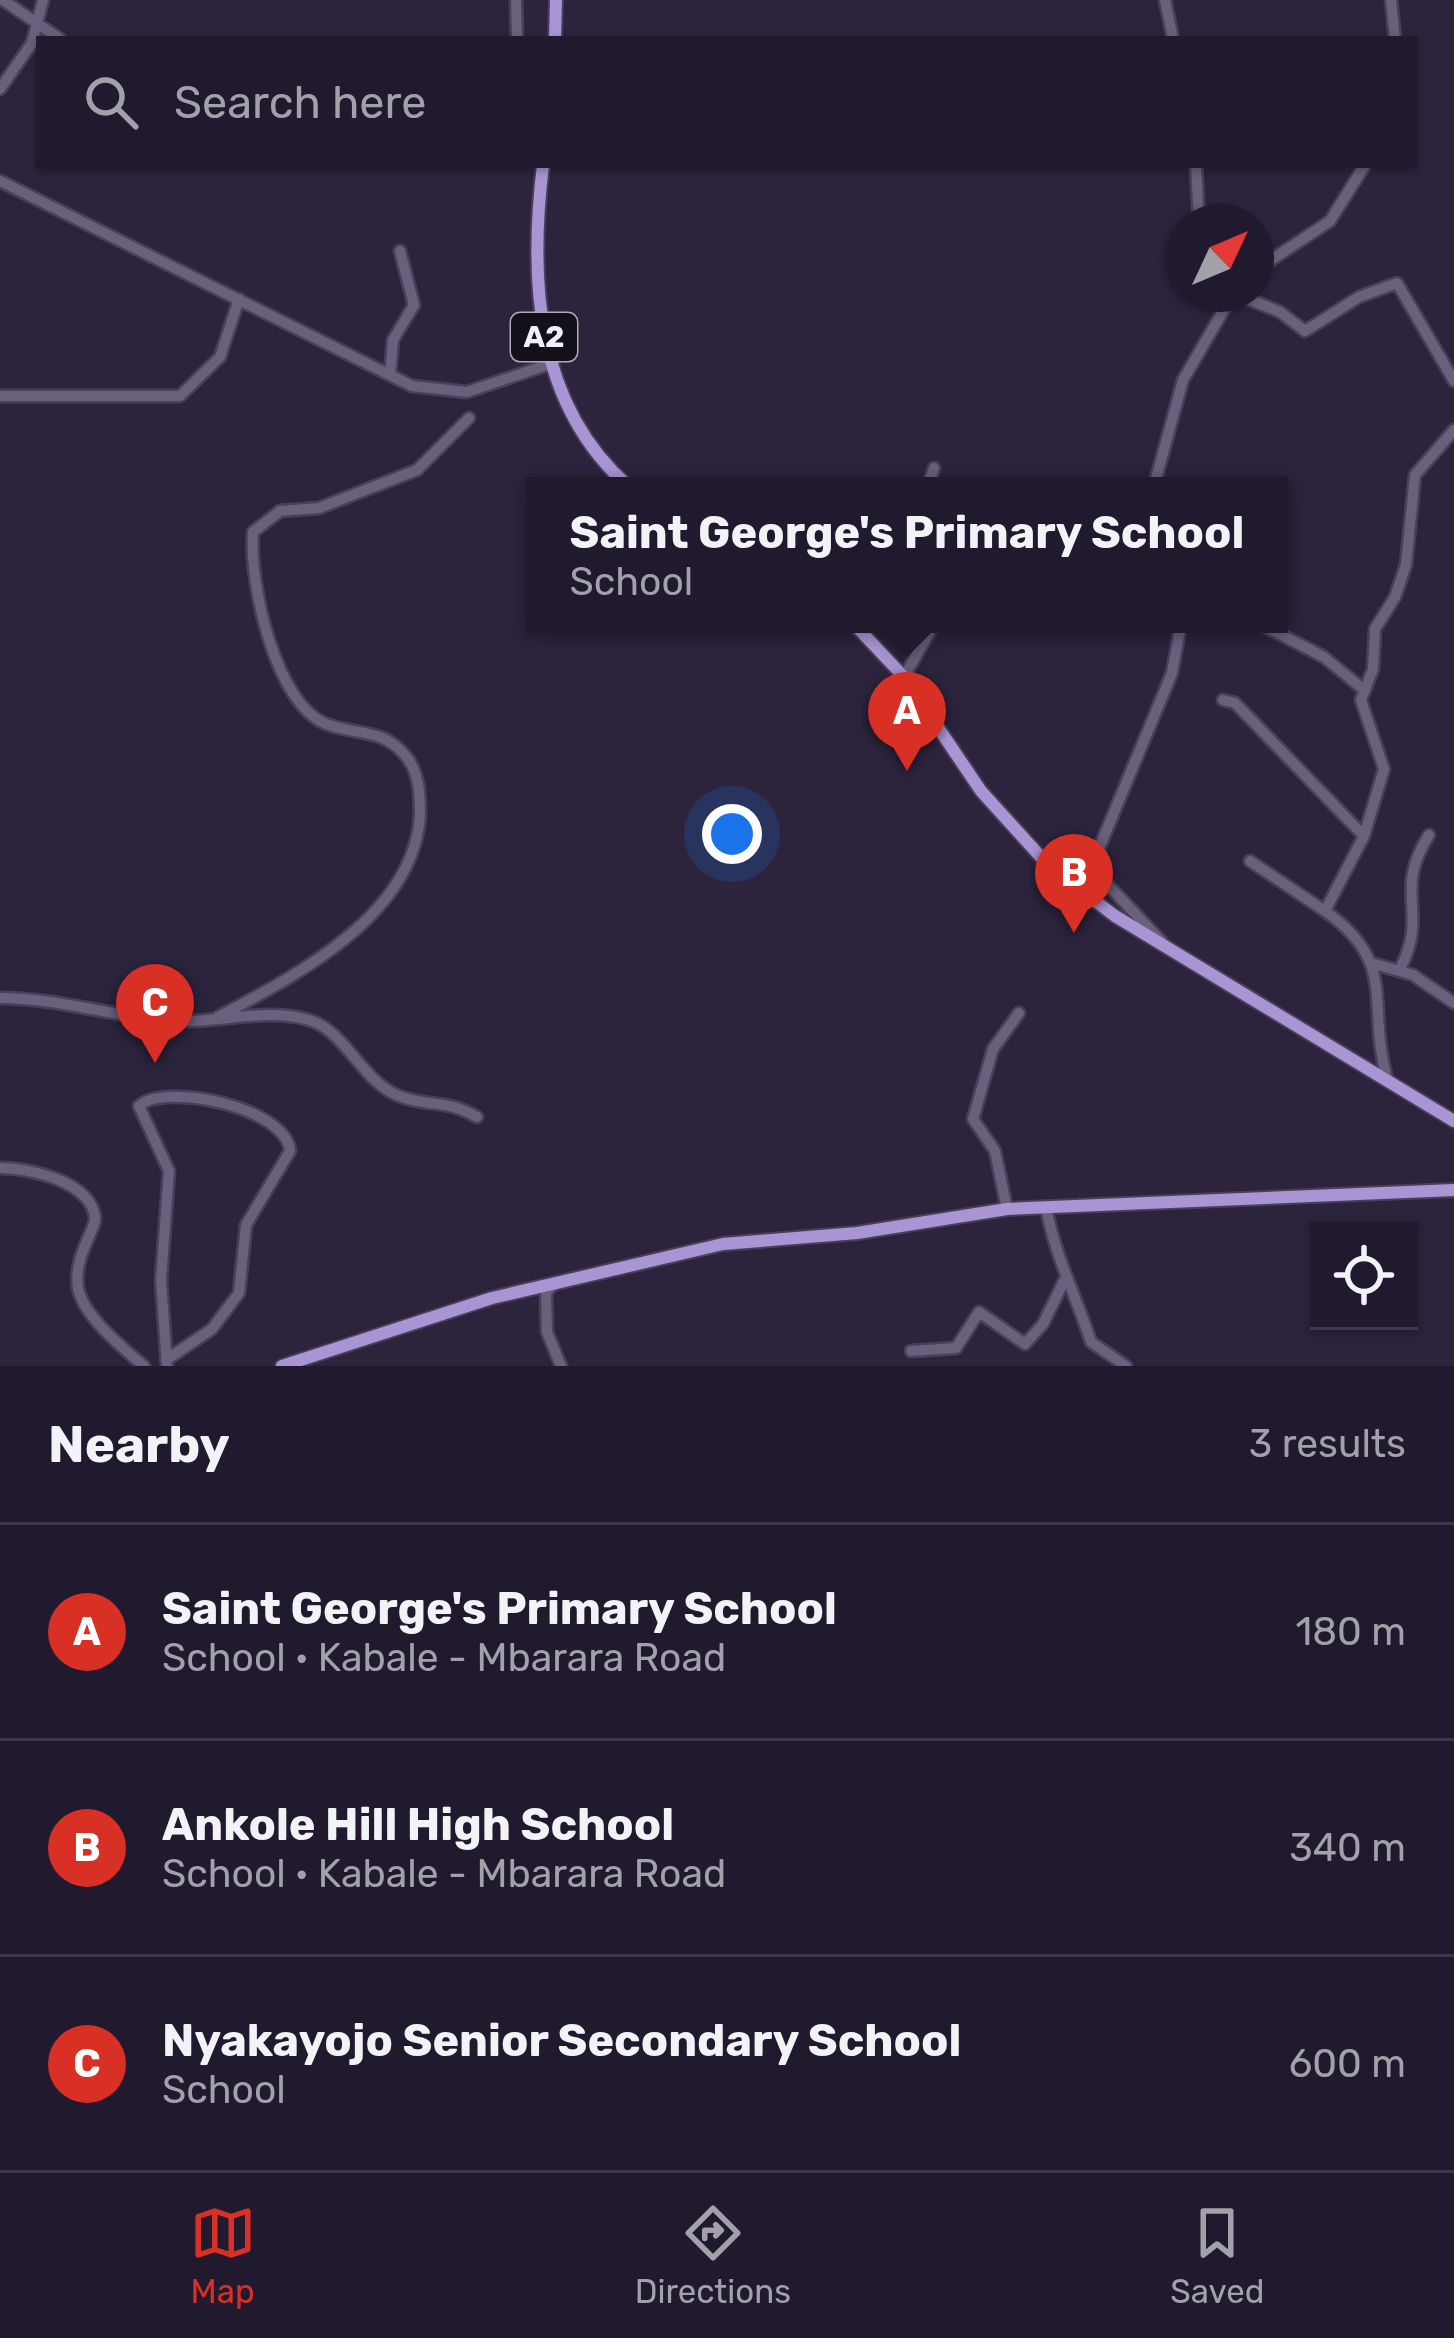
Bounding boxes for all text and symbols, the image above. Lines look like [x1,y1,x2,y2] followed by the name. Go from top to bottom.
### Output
[36,36,1418,168] search box
[78,69,144,135] icon: search
[174,76,426,129] text: Search here
[1166,204,1274,312] north arrow
[511,313,577,361] road number: A2
[526,477,1288,633] popup
[570,506,1244,559] text: Saint George's Primary School
[570,559,693,605] text: School
[868,672,946,771] pin: A
[702,804,762,864] your location
[1035,834,1113,933] pin: B
[116,964,194,1063] pin: C
[1310,1222,1418,1330] map controls
[1310,1222,1418,1330] button: locate
[48,1414,230,1475] text: Nearby
[1249,1421,1406,1467] text: 3 results
[162,1582,837,1635] text: Saint George's Primary School
[73,1609,101,1655] text: A
[1296,1609,1406,1655] text: 180 m
[162,1635,726,1681] text: School · Kabale - Mbarara Road
[162,1798,674,1851] text: Ankole Hill High School
[73,1825,101,1871] text: B
[1289,1825,1406,1871] text: 340 m
[162,1851,726,1897] text: School · Kabale - Mbarara Road
[162,2014,961,2067] text: Nyakayojo Senior Secondary School
[73,2041,101,2087] text: C
[1289,2041,1406,2087] text: 600 m
[162,2067,286,2113] text: School
[190,2200,256,2311] tab: Map
[635,2200,791,2311] tab: Directions
[1170,2200,1264,2311] tab: Saved

